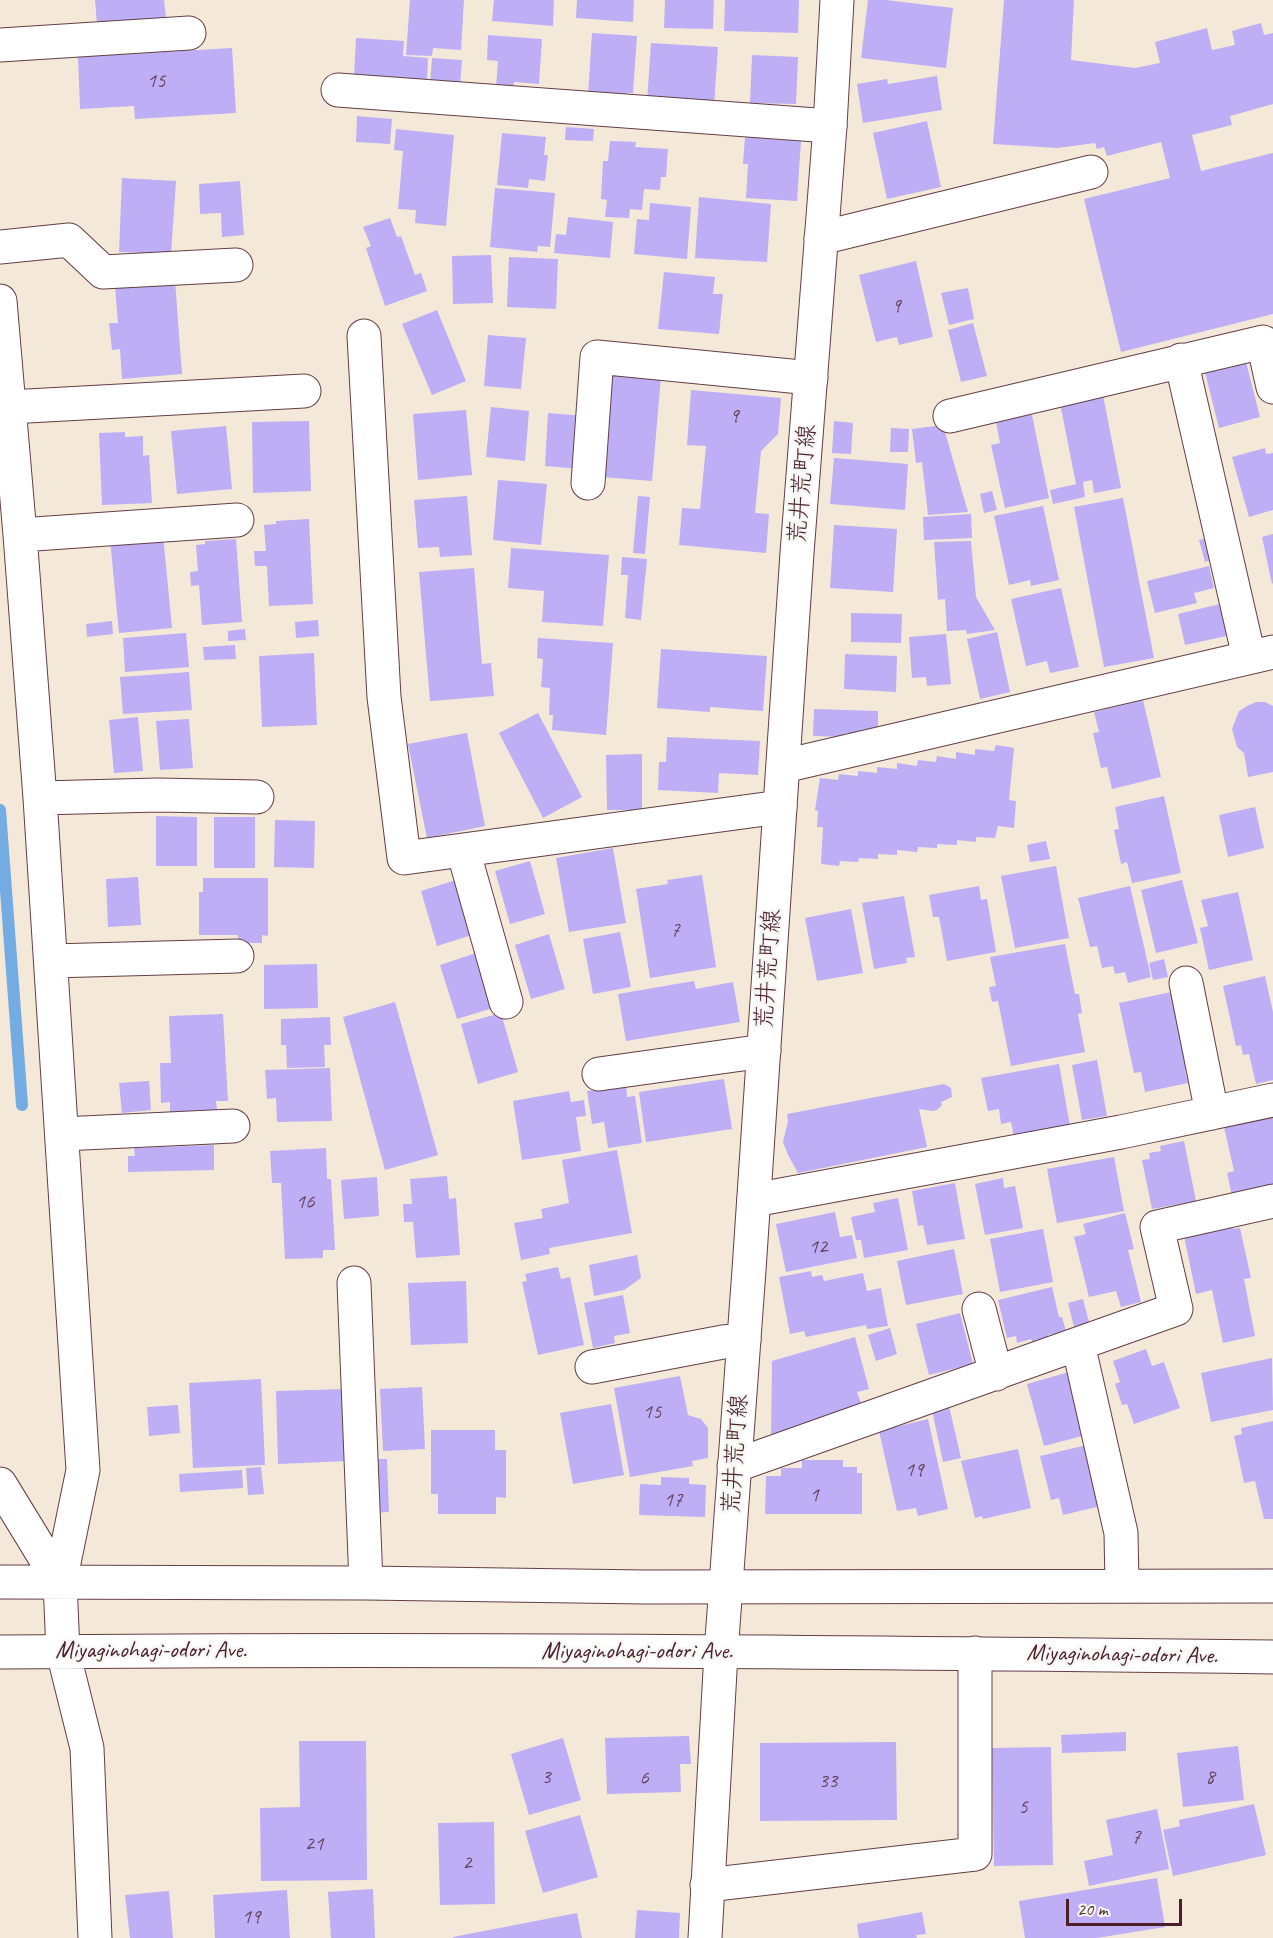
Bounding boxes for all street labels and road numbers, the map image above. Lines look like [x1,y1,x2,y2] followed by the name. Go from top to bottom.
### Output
[783,423,823,545] street label: 荒井荒町線
[750,908,788,1030] street label: 荒井荒町線
[717,1393,755,1515] street label: 荒井荒町線
[55,1637,247,1665] street label: Miyaginohagi-odori Ave.
[541,1638,733,1666] street label: Miyaginohagi-odori Ave.
[1026,1639,1218,1671] street label: Miyaginohagi-odori Ave.

